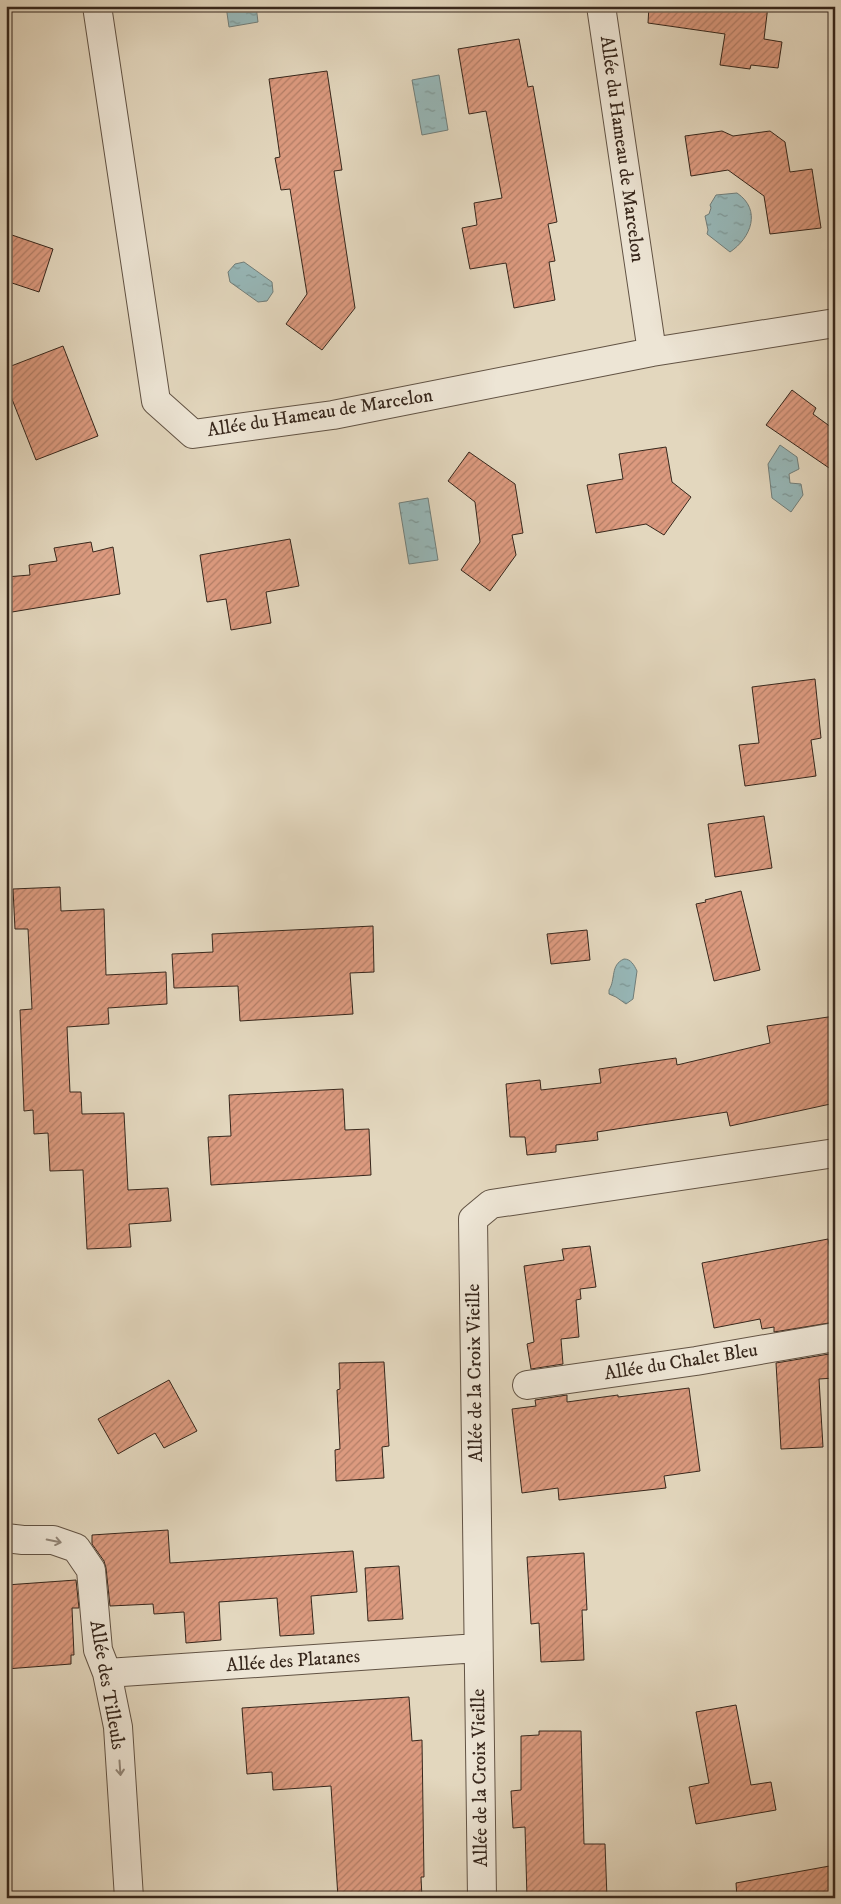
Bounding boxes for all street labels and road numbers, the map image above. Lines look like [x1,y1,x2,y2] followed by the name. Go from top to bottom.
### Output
[595,34,649,264] street label: Allée du Hameau de Marcelon
[206,384,435,442] street label: Allée du Hameau de Marcelon
[462,1283,488,1462] street label: Allée de la Croix Vieille
[603,1339,759,1385] street label: Allée du Chalet Bleu
[84,1619,130,1751] street label: Allée des Tilleuls
[225,1645,361,1677] street label: Allée des Platanes
[467,1688,493,1867] street label: Allée de la Croix Vieille

